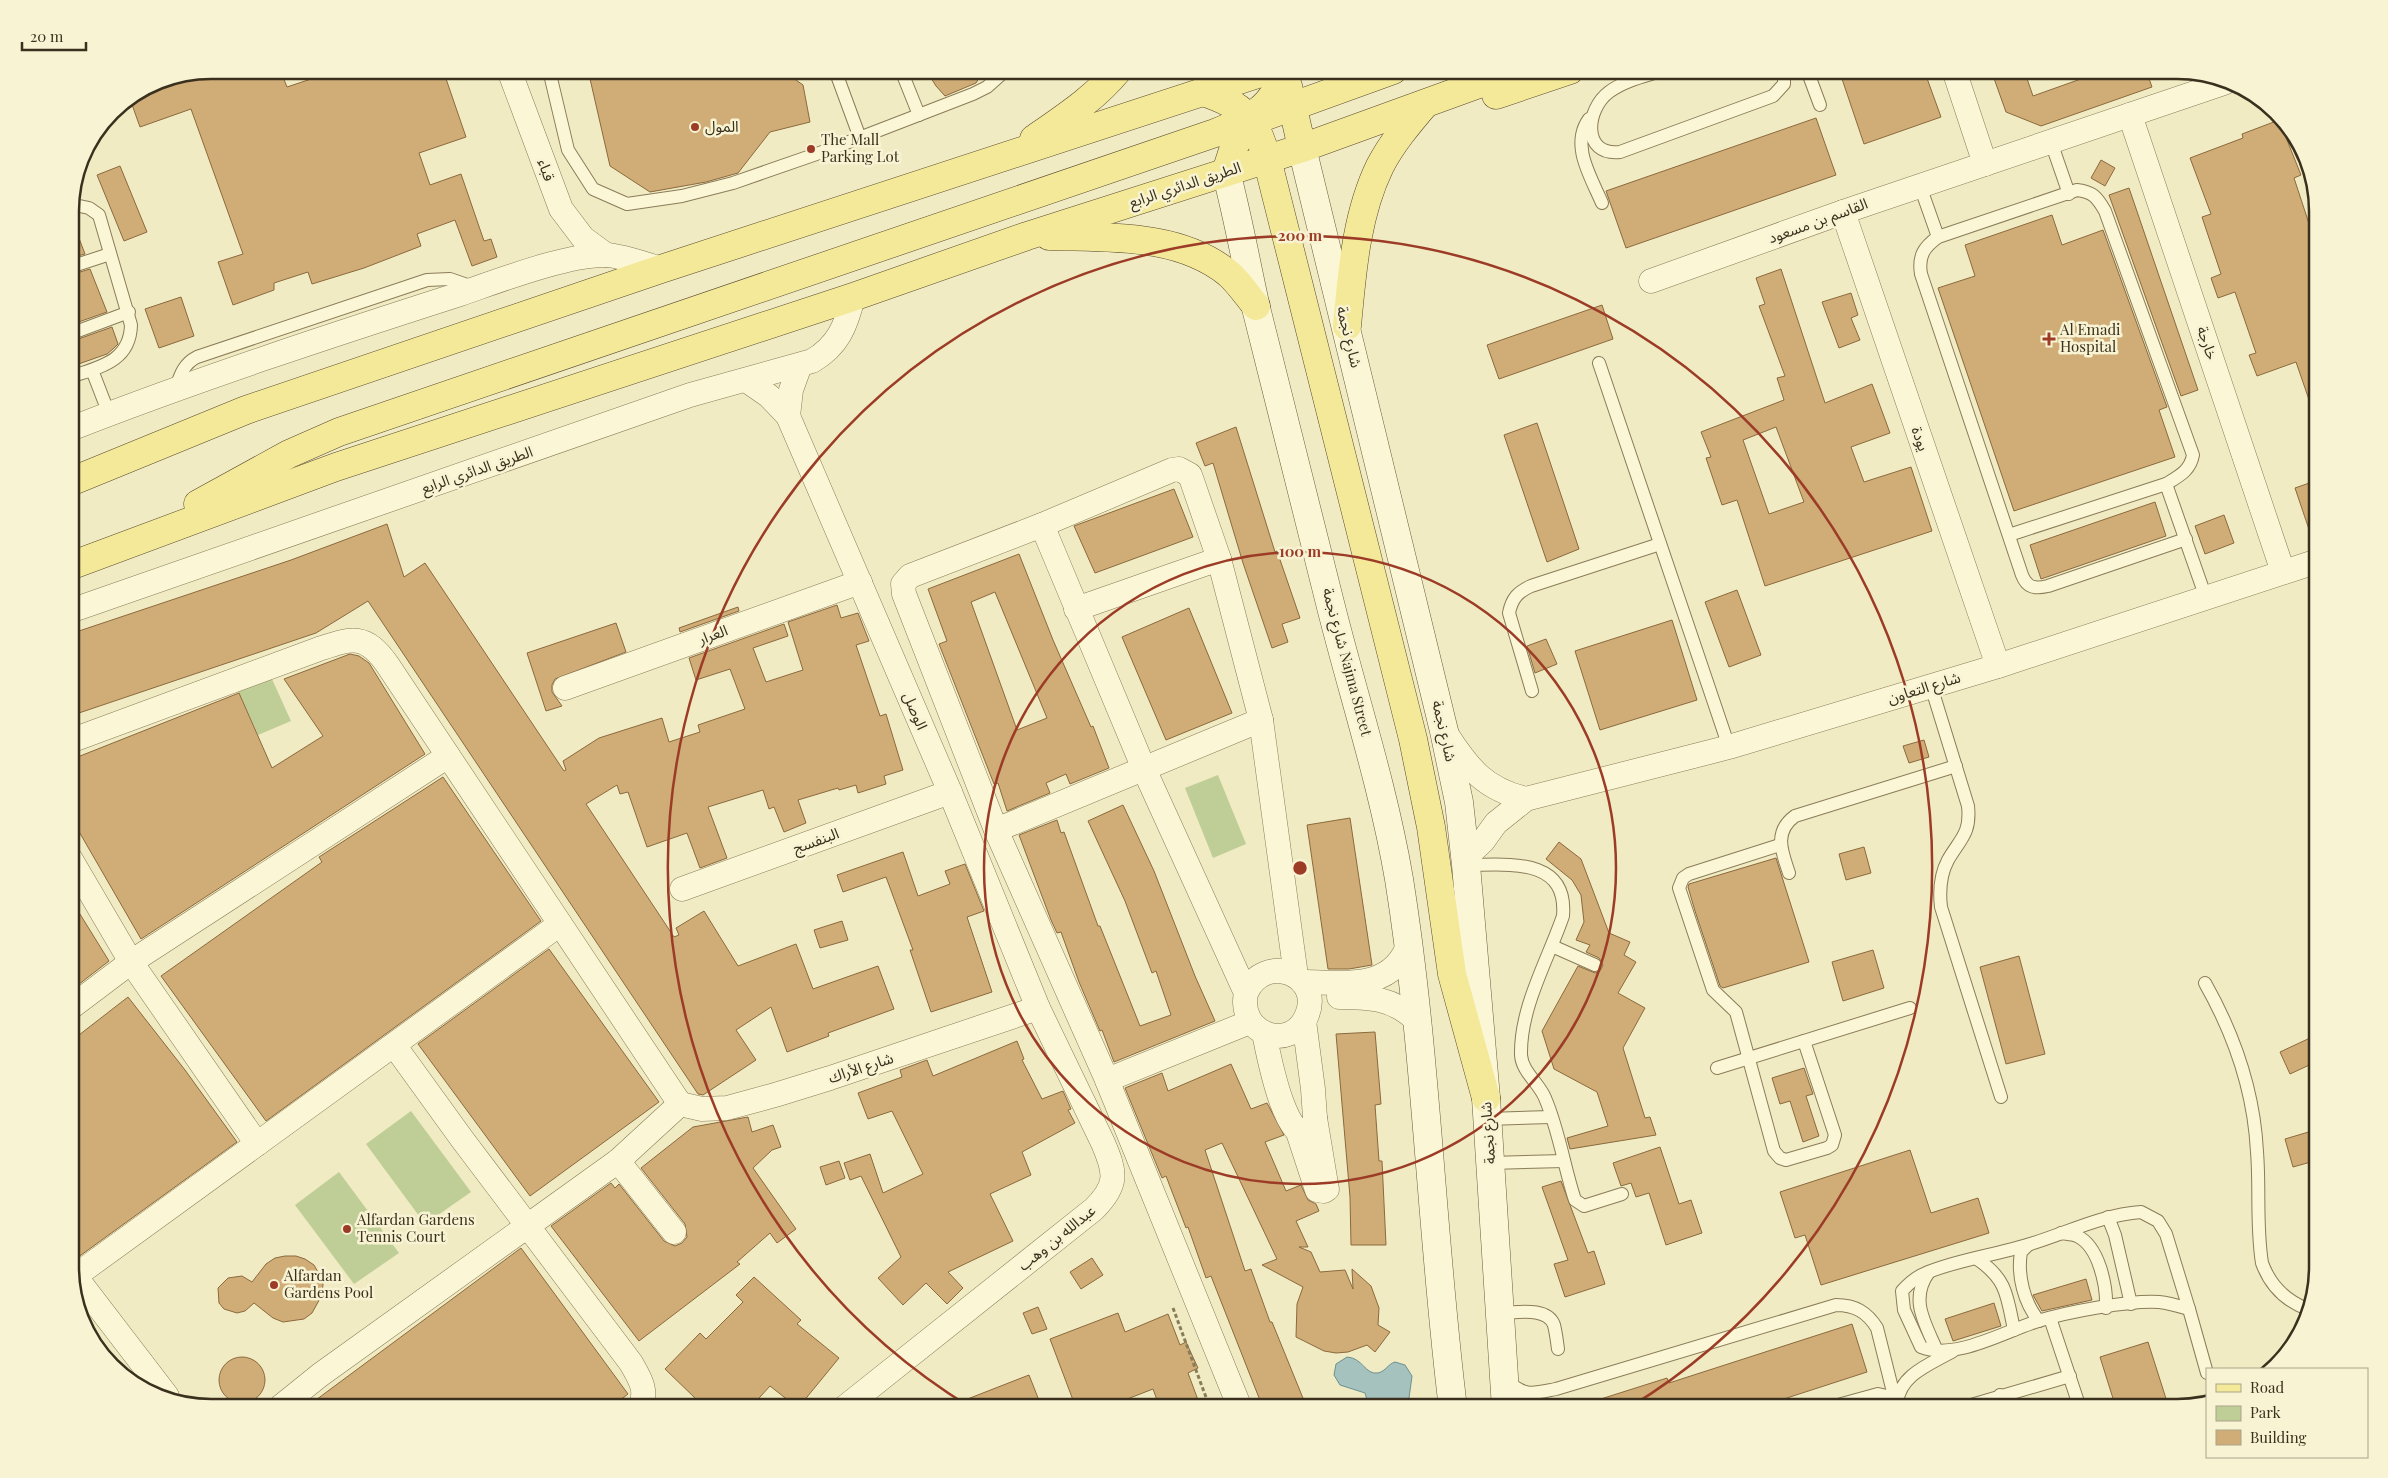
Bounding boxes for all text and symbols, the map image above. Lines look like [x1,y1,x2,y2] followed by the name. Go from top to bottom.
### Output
[22,20,86,52] scale bar
[30,26,64,46] text: 20 m
[705,116,739,136] place label: المول
[689,121,701,133] marker: المول
[821,129,900,166] place label: The Mall Parking Lot
[805,143,817,155] marker: The Mall Parking Lot
[534,156,560,184] street label: قباء
[1126,157,1244,214] street label: الطريق الدائري الرابع
[1765,193,1871,249] street label: القاسم بن مسعود
[1278,225,1323,245] text: 200 m
[1330,304,1367,370] street label: شارع نجمة
[2059,319,2121,356] place label: Al Emadi Hospital
[2193,323,2223,362] street label: خارجة
[2042,332,2056,346] marker: Al Emadi Hospital
[1907,424,1934,454] street label: يودة
[418,441,536,500] street label: الطريق الدائري الرابع
[1279,541,1322,561] text: 100 m
[1316,585,1378,739] street label: شارع نجمة Najma Street
[694,620,730,649] street label: العرار
[1885,666,1964,710] street label: شارع التعاون
[899,689,933,732] street label: الوصل
[1425,698,1462,764] street label: شارع نجمة
[790,823,843,860] street label: البنفسج
[1291,859,1309,877] centre of rings
[826,1047,897,1090] street label: شارع الأراك
[1475,1101,1502,1165] street label: شارع نجمة
[1014,1200,1100,1275] street label: عبدالله بن وهب
[356,1209,475,1246] place label: Alfardan Gardens Tennis Court
[341,1223,353,1235] marker: Alfardan Gardens Tennis Court
[283,1265,373,1302] place label: Alfardan Gardens Pool
[268,1279,280,1291] marker: Alfardan Gardens Pool
[2206,1368,2368,1458] legend
[2250,1377,2284,1397] text: Road
[2250,1402,2282,1422] text: Park
[2250,1427,2307,1447] text: Building

